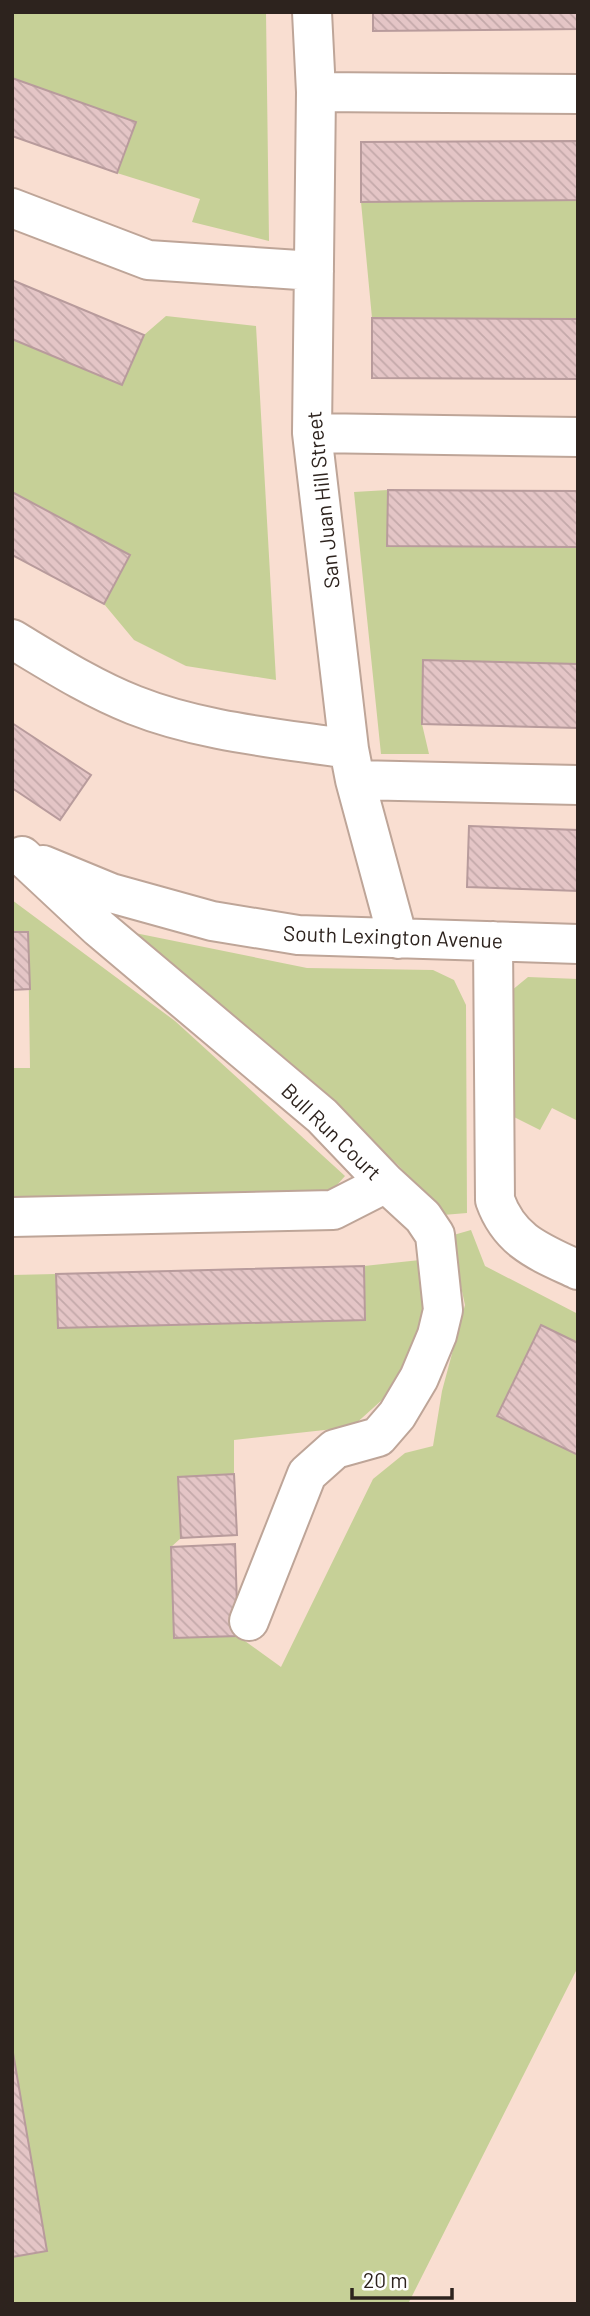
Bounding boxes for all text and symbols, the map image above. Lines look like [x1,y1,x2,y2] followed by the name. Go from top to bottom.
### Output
[300,410,344,590] street label: San Juan Hill Street
[283,920,503,952] street label: South Lexington Avenue
[277,1077,387,1185] street label: Bull Run Court
[352,2256,452,2300] scale bar
[363,2267,408,2292] text: 20 m

